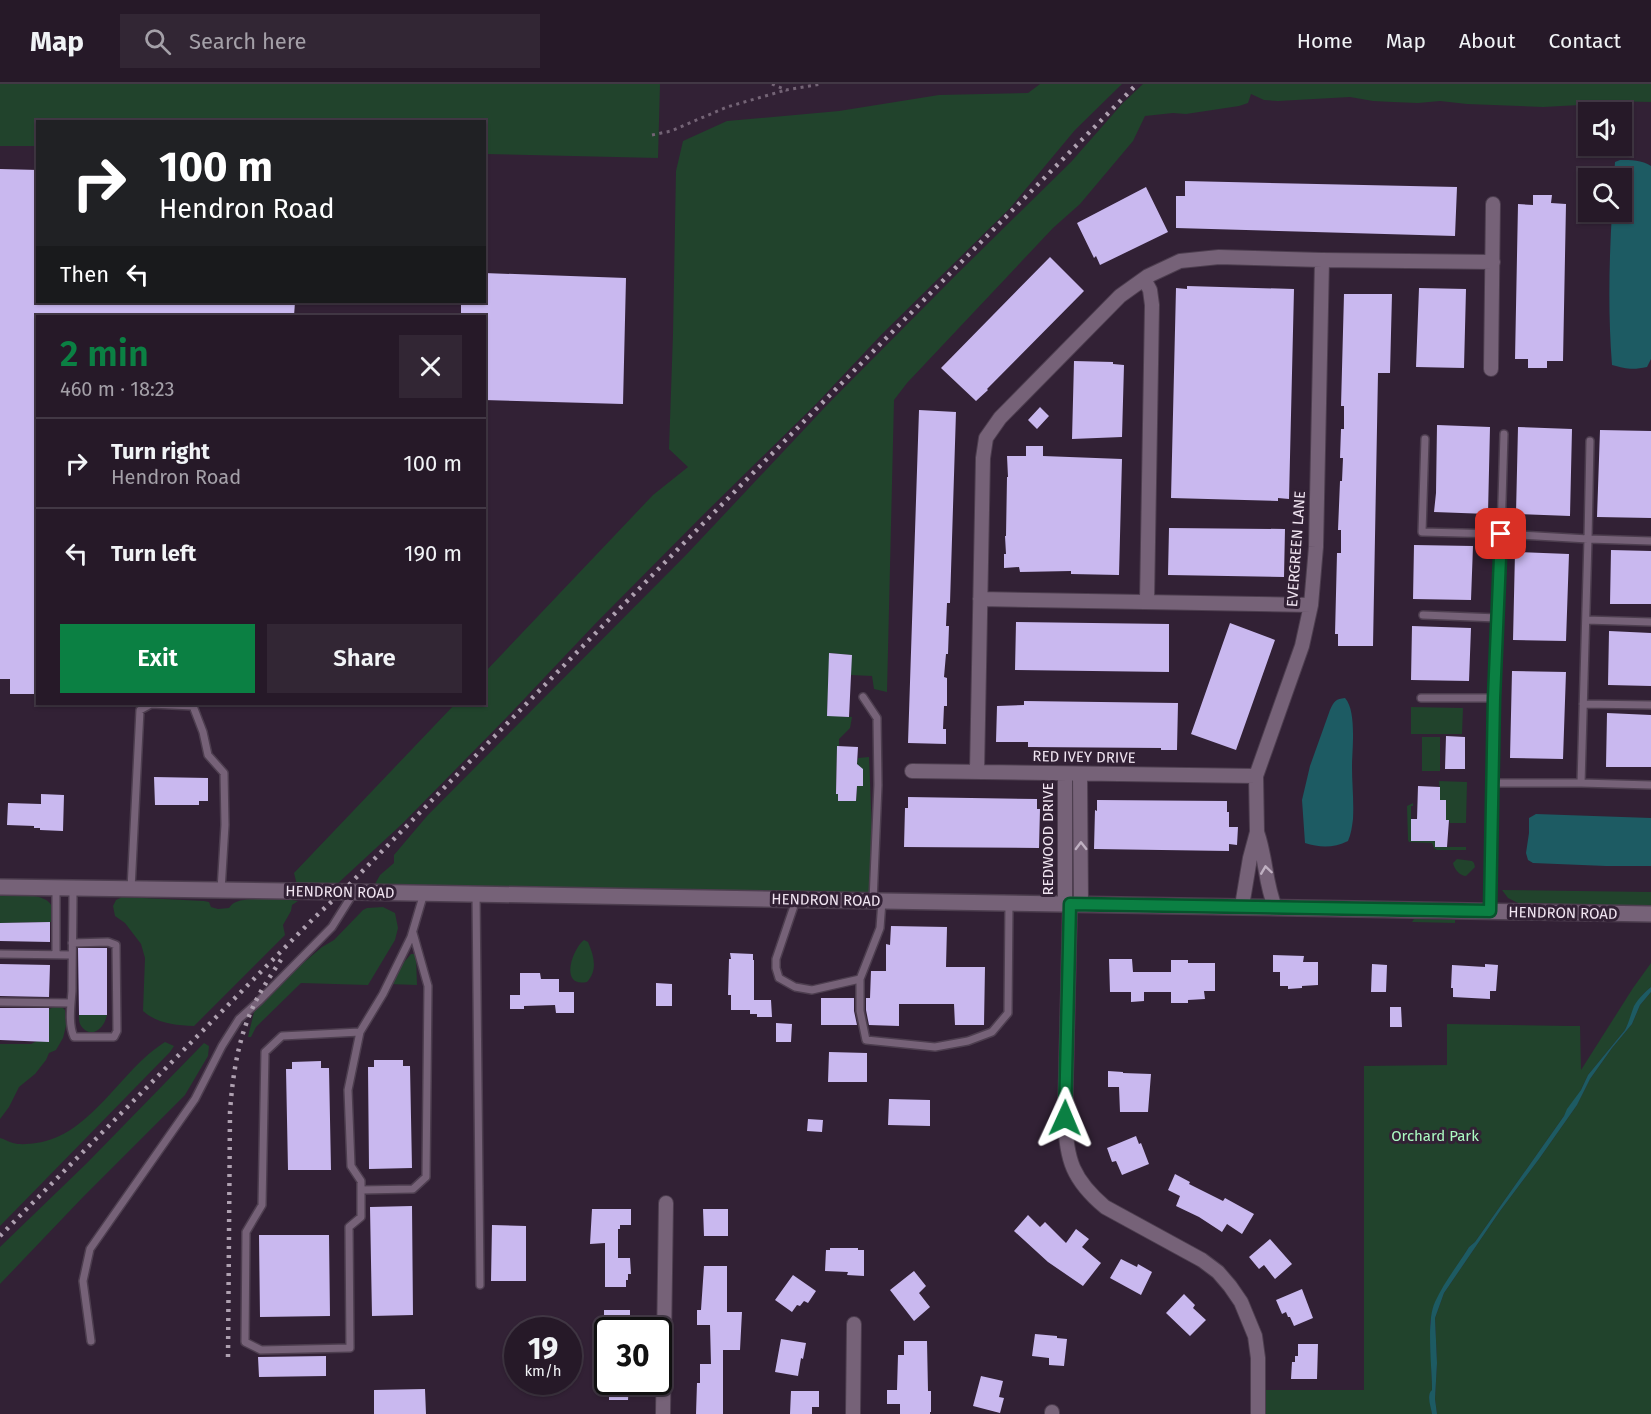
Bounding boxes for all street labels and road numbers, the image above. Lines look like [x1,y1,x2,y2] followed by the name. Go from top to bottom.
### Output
[1283,490,1309,608] street label: EVERGREEN LANE
[1032,747,1136,767] street label: RED IVEY DRIVE
[1039,782,1057,896] street label: REDWOOD DRIVE
[285,882,395,902] street label: HENDRON ROAD
[771,890,881,910] street label: HENDRON ROAD
[1508,903,1618,923] street label: HENDRON ROAD

